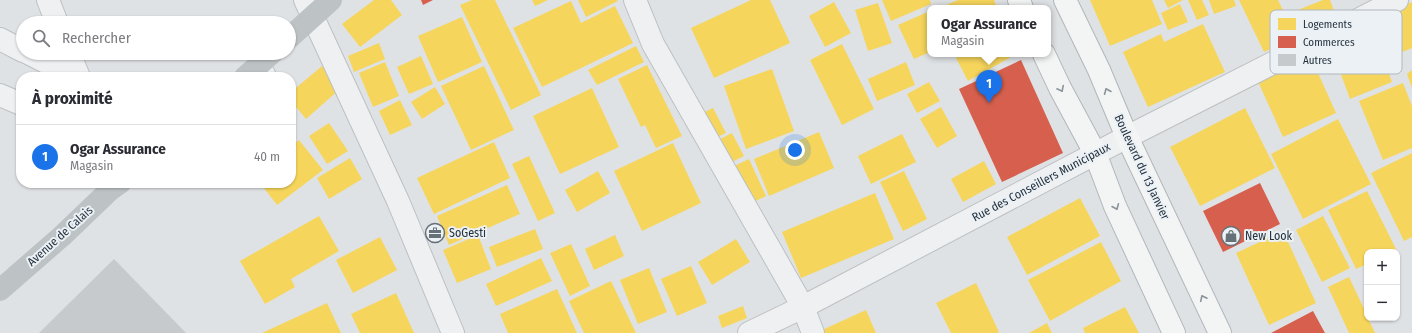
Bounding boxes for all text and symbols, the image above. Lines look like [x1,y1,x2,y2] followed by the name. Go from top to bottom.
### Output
[927,5,1051,57] popup
[1270,10,1402,74] legend
[941,15,1037,33] text: Ogar Assurance
[16,16,296,60] search box
[1303,18,1352,31] text: Logements
[30,27,52,49] icon: search
[62,29,131,47] text: Rechercher
[941,33,984,48] text: Magasin
[1303,36,1355,49] text: Commerces
[1303,54,1332,67] text: Autres
[976,70,1002,103] pin: 1
[1056,85,1064,92] one-way arrow
[32,88,113,109] text: À proximité
[1104,88,1112,95] one-way arrow
[1111,112,1173,223] street label: Boulevard du 13 Janvier
[969,139,1113,224] street label: Rue des Conseillers Municipaux
[70,140,166,158] text: Ogar Assurance
[785,140,805,160] your location
[42,149,48,164] text: 1
[254,149,280,164] text: 40 m
[70,158,113,173] text: Magasin
[24,203,96,269] street label: Avenue de Calais
[1111,203,1119,210] one-way arrow
[424,222,446,244] office icon: SoGesti
[1220,225,1242,247] shop icon: New Look
[449,226,486,240] place label: SoGesti
[1245,229,1293,243] place label: New Look
[1364,249,1400,321] map controls
[1364,249,1400,285] button: +
[1364,285,1400,321] button: −
[1200,295,1208,302] one-way arrow

